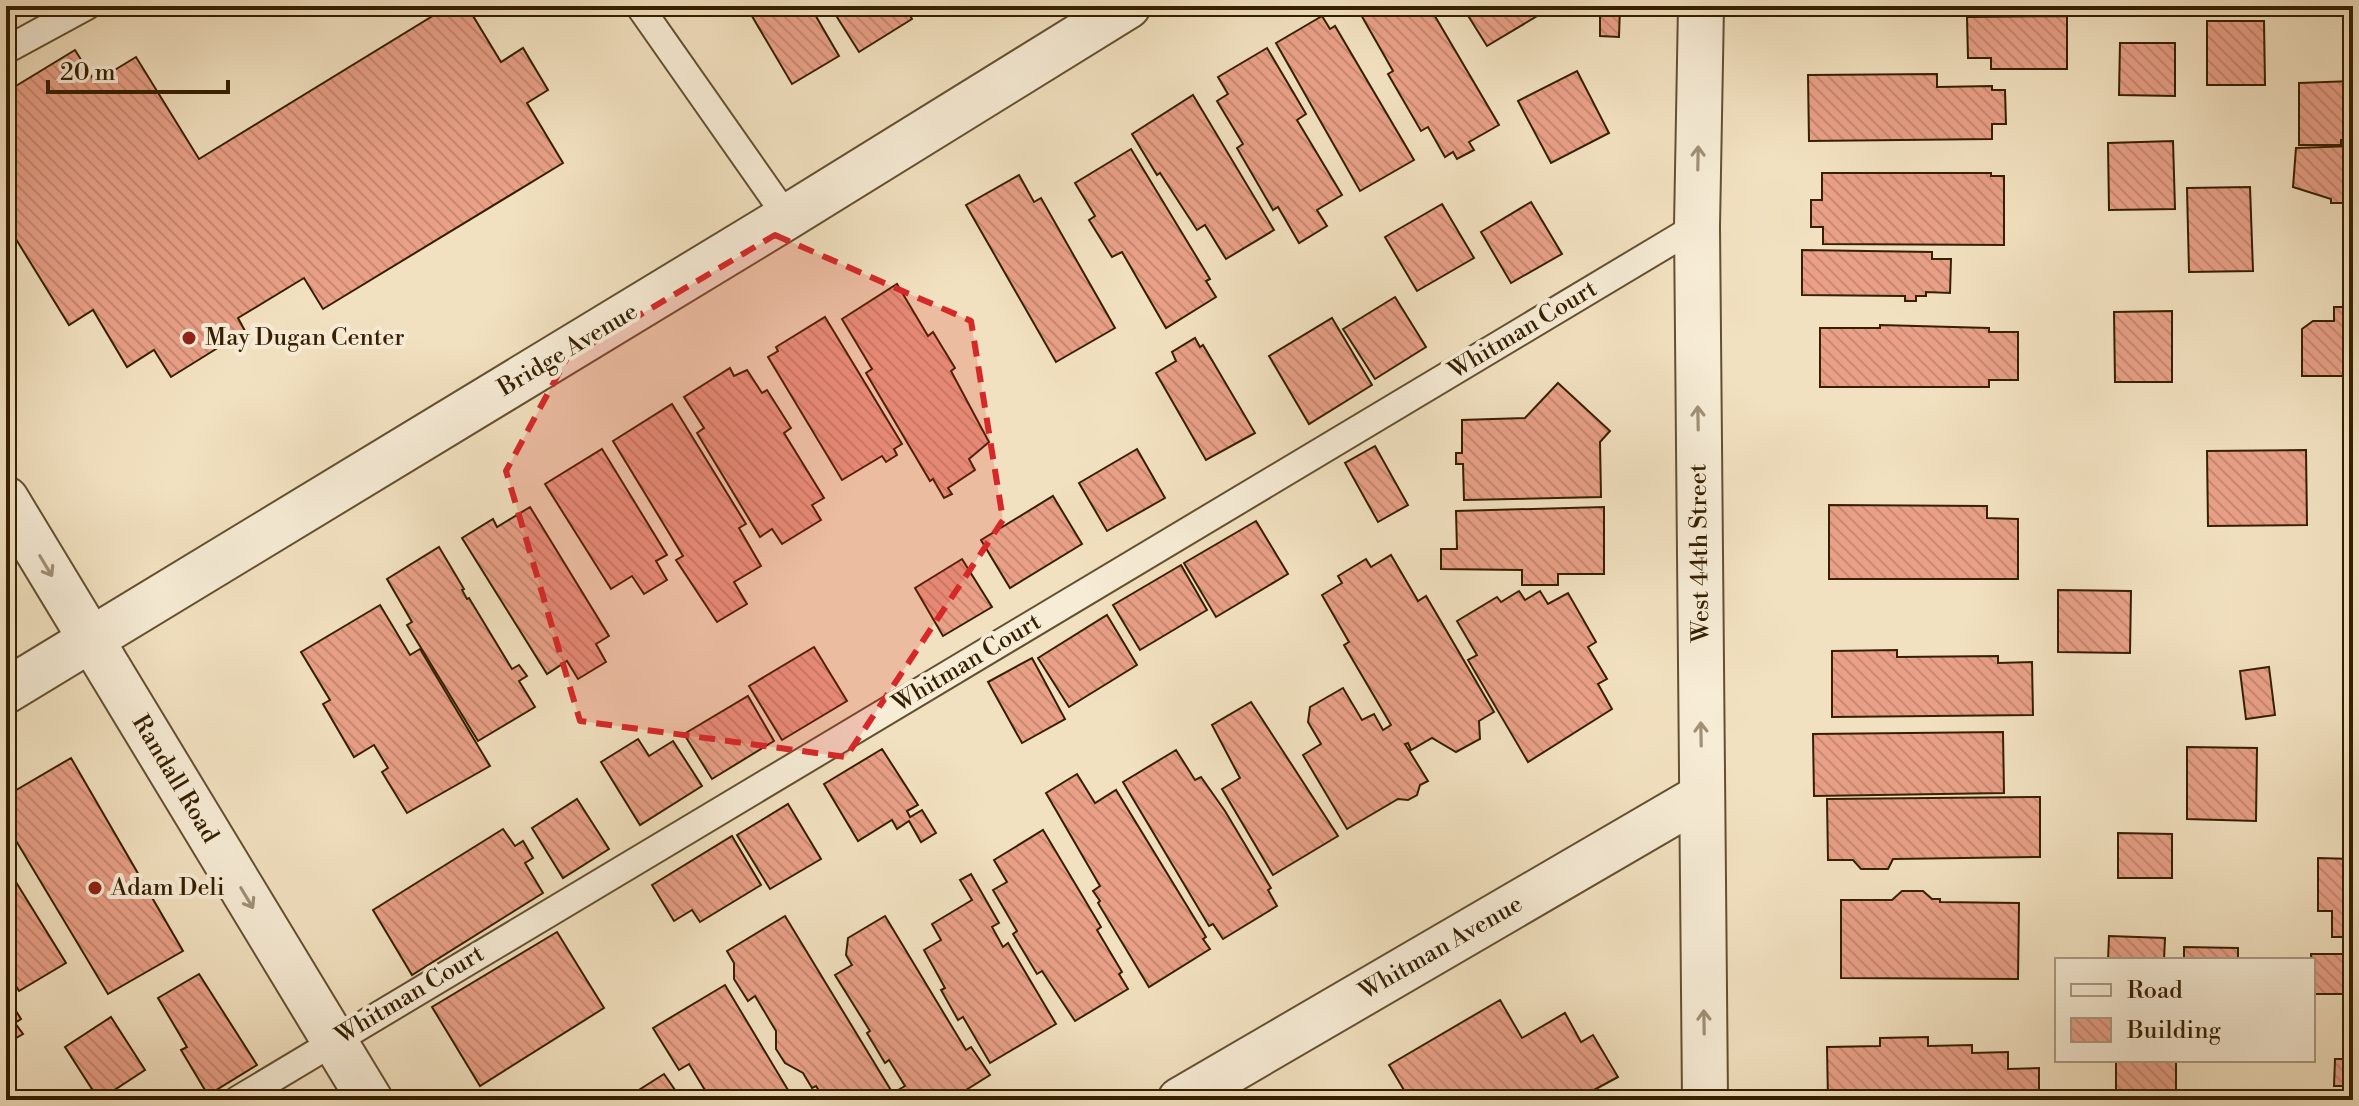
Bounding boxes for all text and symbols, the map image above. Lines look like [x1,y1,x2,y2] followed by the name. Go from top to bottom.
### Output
[48,44,228,94] scale bar
[60,58,116,88] text: 20 m
[1690,145,1706,172] one-way arrow
[1442,274,1603,387] street label: Whitman Court
[492,297,643,404] street label: Bridge Avenue
[205,323,405,353] place label: May Dugan Center
[180,329,198,347] marker: May Dugan Center
[1690,405,1706,432] one-way arrow
[1683,463,1717,644] street label: West 44th Street
[38,554,54,577] one-way arrow
[886,607,1047,720] street label: Whitman Court
[125,709,225,849] street label: Randall Road
[1693,721,1709,748] one-way arrow
[110,873,225,903] place label: Adam Deli
[86,879,104,897] marker: Adam Deli
[239,886,255,909] one-way arrow
[1353,889,1528,1007] street label: Whitman Avenue
[329,939,490,1052] street label: Whitman Court
[2055,958,2315,1062] legend
[2127,976,2183,1006] text: Road
[1697,1009,1712,1036] one-way arrow
[2126,1016,2221,1046] text: Building

